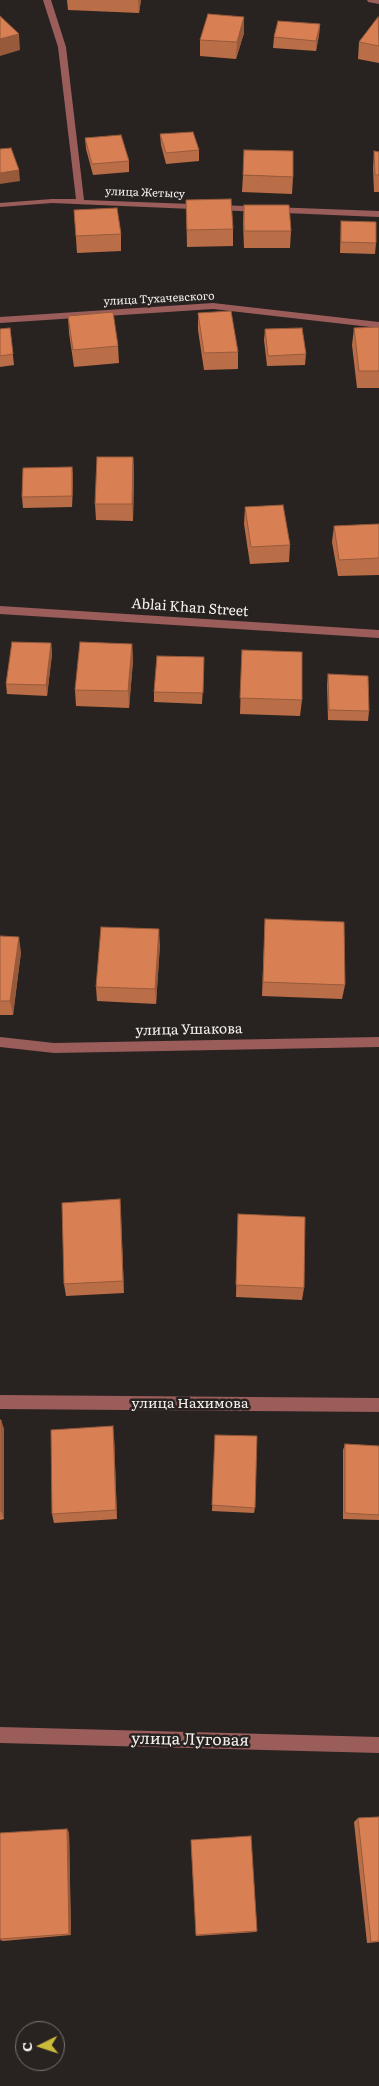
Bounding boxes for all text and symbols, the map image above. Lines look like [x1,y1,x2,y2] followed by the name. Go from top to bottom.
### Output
[105,185,185,201] street label: улица Жетысу
[103,290,215,308] street label: улица Тухачевского
[131,596,249,620] street label: Ablai Khan Street
[135,1021,243,1039] street label: улица Ушакова
[132,1396,248,1412] street label: улица Нахимова
[131,1729,249,1751] street label: улица Луговая
[15,2021,65,2071] north arrow
[16,2041,36,2053] text: С

